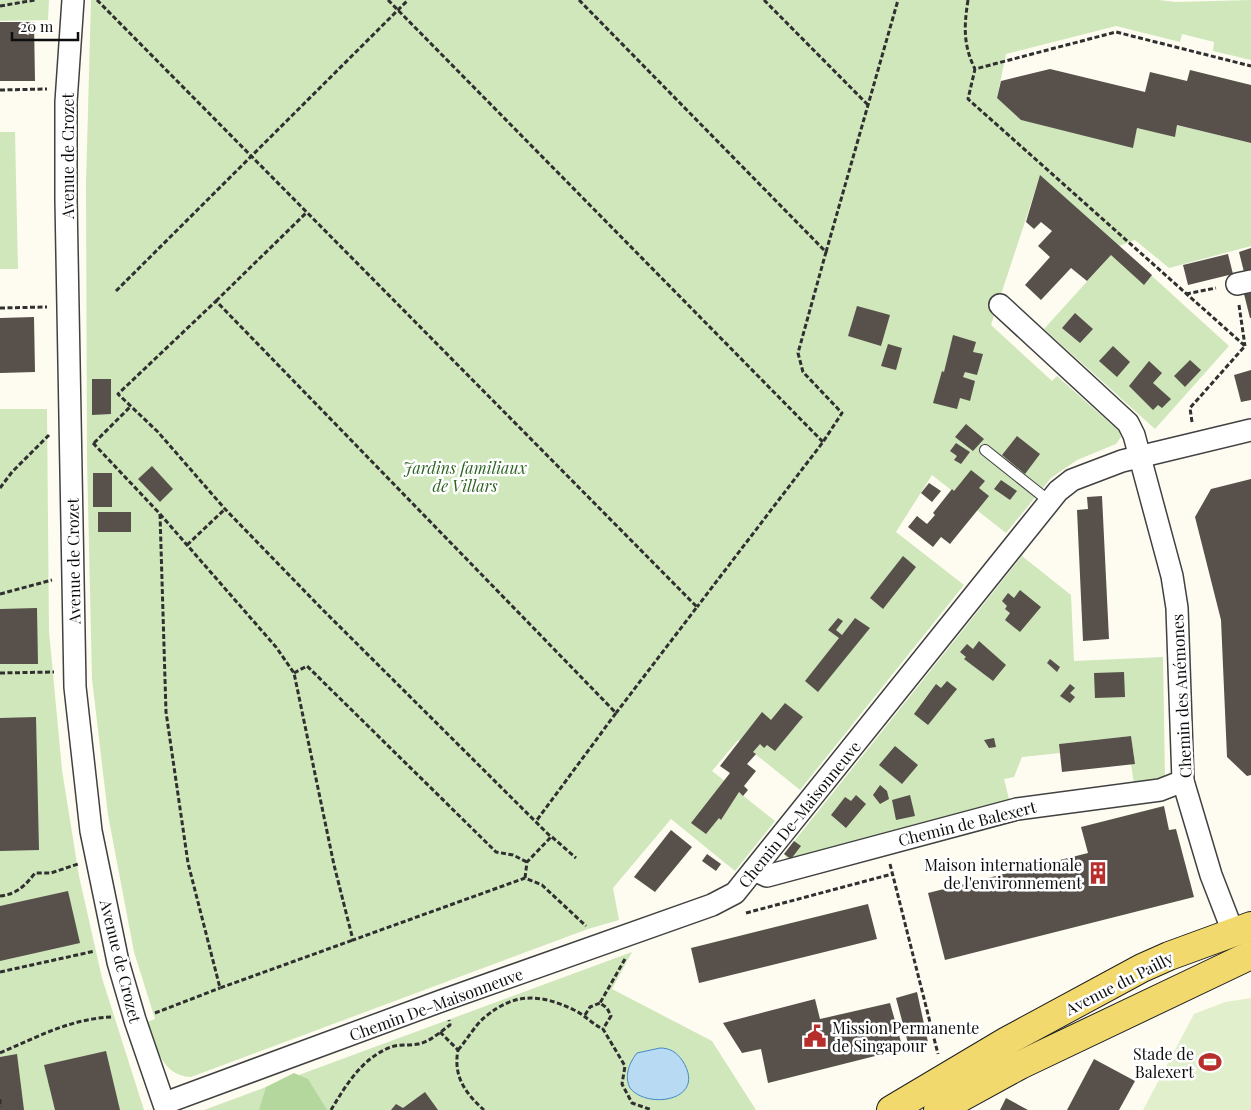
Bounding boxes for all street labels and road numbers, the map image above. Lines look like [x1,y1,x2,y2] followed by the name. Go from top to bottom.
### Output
[57,93,78,220] street label: Avenue de Crozet
[61,497,85,625] street label: Avenue de Crozet
[1166,613,1196,779] street label: Chemin des Anémones
[733,736,865,892] street label: Chemin De-Maisonneuve
[896,796,1038,850] street label: Chemin de Balexert
[95,896,147,1025] street label: Avenue de Crozet
[1061,947,1177,1020] street label: Avenue du Pailly
[346,963,526,1045] street label: Chemin De-Maisonneuve

